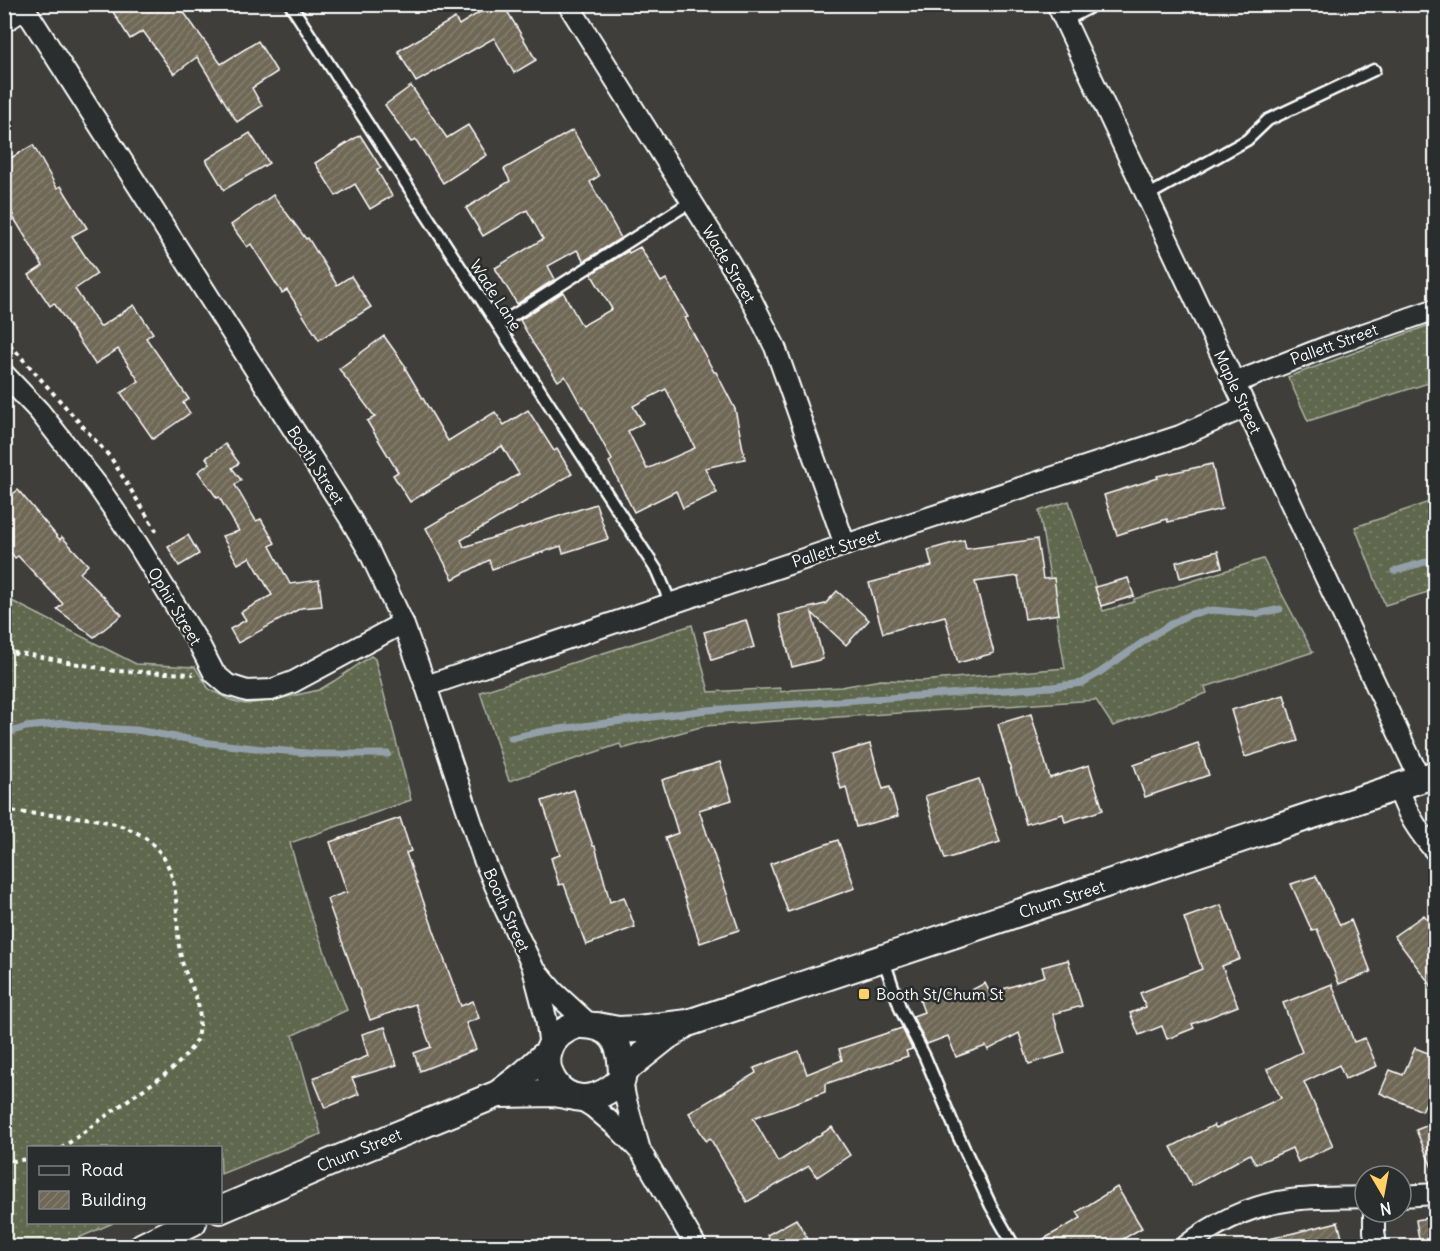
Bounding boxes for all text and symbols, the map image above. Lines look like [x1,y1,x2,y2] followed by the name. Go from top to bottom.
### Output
[698,221,760,307] street label: Wade Street
[466,256,526,334] street label: Wade Lane
[1288,319,1381,369] street label: Pallett Street
[1210,347,1266,437] street label: Maple Street
[283,422,349,508] street label: Booth Street
[789,524,883,572] street label: Pallett Street
[144,563,206,649] street label: Ophir Street
[480,865,535,955] street label: Booth Street
[1016,875,1108,922] street label: Chum Street
[876,984,1004,1004] place label: Booth St/Chum St
[857,987,871,1001] marker: Booth St/Chum St
[314,1124,405,1176] street label: Chum Street
[27,1146,222,1224] legend
[81,1158,124,1181] text: Road
[1353,1164,1413,1224] north arrow
[81,1188,146,1211] text: Building
[1378,1198,1393,1220] text: N

